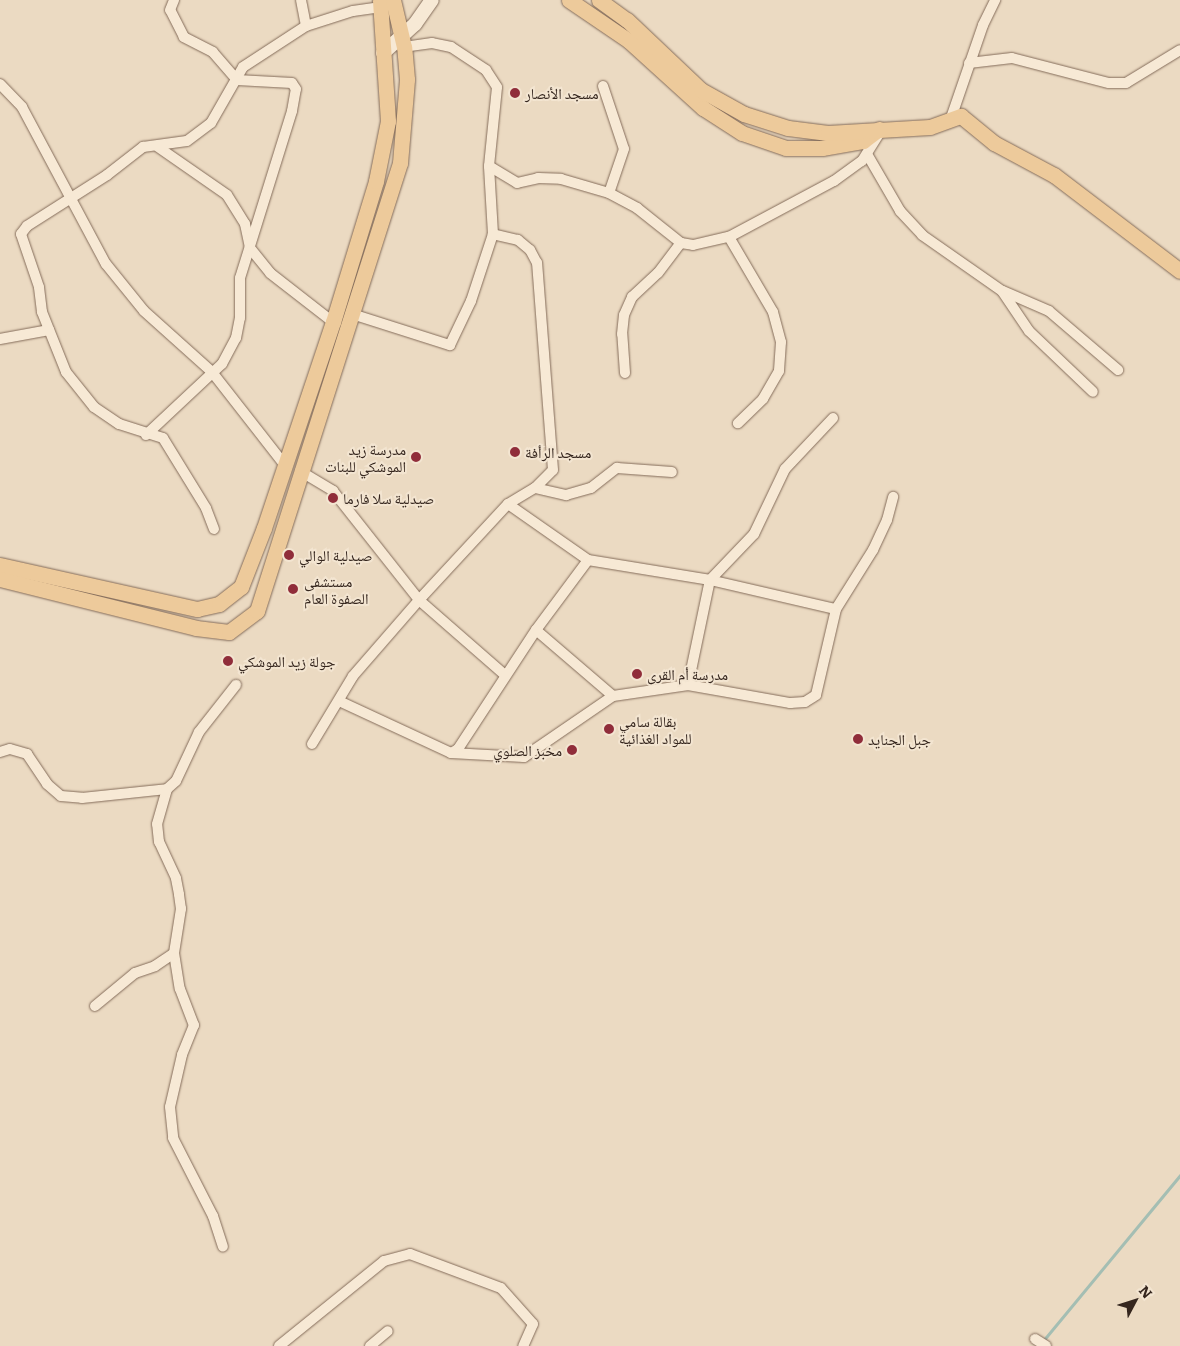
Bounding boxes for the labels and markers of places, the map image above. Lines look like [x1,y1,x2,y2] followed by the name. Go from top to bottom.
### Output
[525,84,599,102] place label: مسجد الأنصار
[509,87,521,99] marker: مسجد الأنصار
[325,439,406,474] place label: مدرسة زيد الموشكي للبنات
[525,443,591,461] place label: مسجد الرأفة
[509,446,521,458] marker: مسجد الرأفة
[410,451,422,463] marker: مدرسة زيد الموشكي للبنات
[343,489,434,507] place label: صيدلية سلا فارما
[327,492,339,504] marker: صيدلية سلا فارما
[299,546,372,564] place label: صيدلية الوالي
[283,549,295,561] marker: صيدلية الوالي
[304,571,368,606] place label: مستشفى الصفوة العام
[286,582,300,596] marker: مستشفى الصفوة العام
[238,652,336,670] place label: جولة زيد الموشكي
[222,655,234,667] marker: جولة زيد الموشكي
[647,665,728,683] place label: مدرسة أم القرى
[631,668,643,680] marker: مدرسة أم القرى
[619,711,692,746] place label: بقالة سامي للمواد الغذائية
[603,723,615,735] marker: بقالة سامي للمواد الغذائية
[868,730,931,748] place label: جبل الجنايد
[852,733,864,745] marker: جبل الجنايد
[493,741,562,759] place label: مخبز الصلوي
[566,744,578,756] marker: مخبز الصلوي

